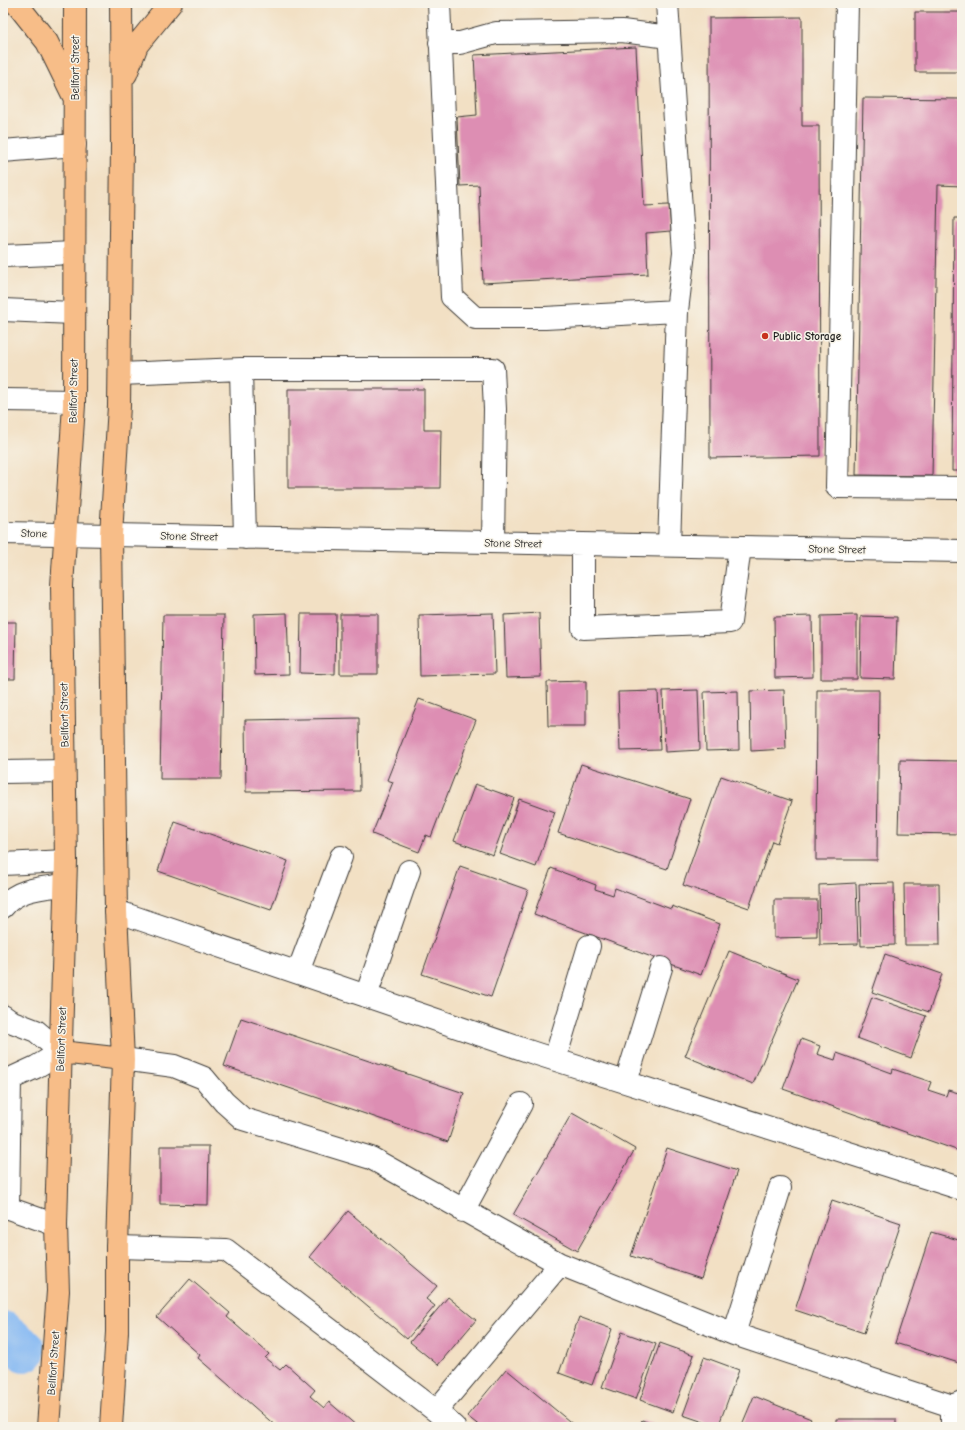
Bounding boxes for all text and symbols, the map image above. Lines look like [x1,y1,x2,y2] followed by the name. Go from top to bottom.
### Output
[69,35,82,100] street label: Bellfort Street
[773,330,842,343] place label: Public Storage
[760,331,770,341] marker: Public Storage
[66,358,81,423] street label: Bellfort Street
[21,527,48,540] street label: Stone
[160,529,219,544] street label: Stone Street
[484,536,543,551] street label: Stone Street
[808,542,867,557] street label: Stone Street
[57,682,72,747] street label: Bellfort Street
[54,1006,69,1072] street label: Bellfort Street
[45,1330,62,1396] street label: Bellfort Street

